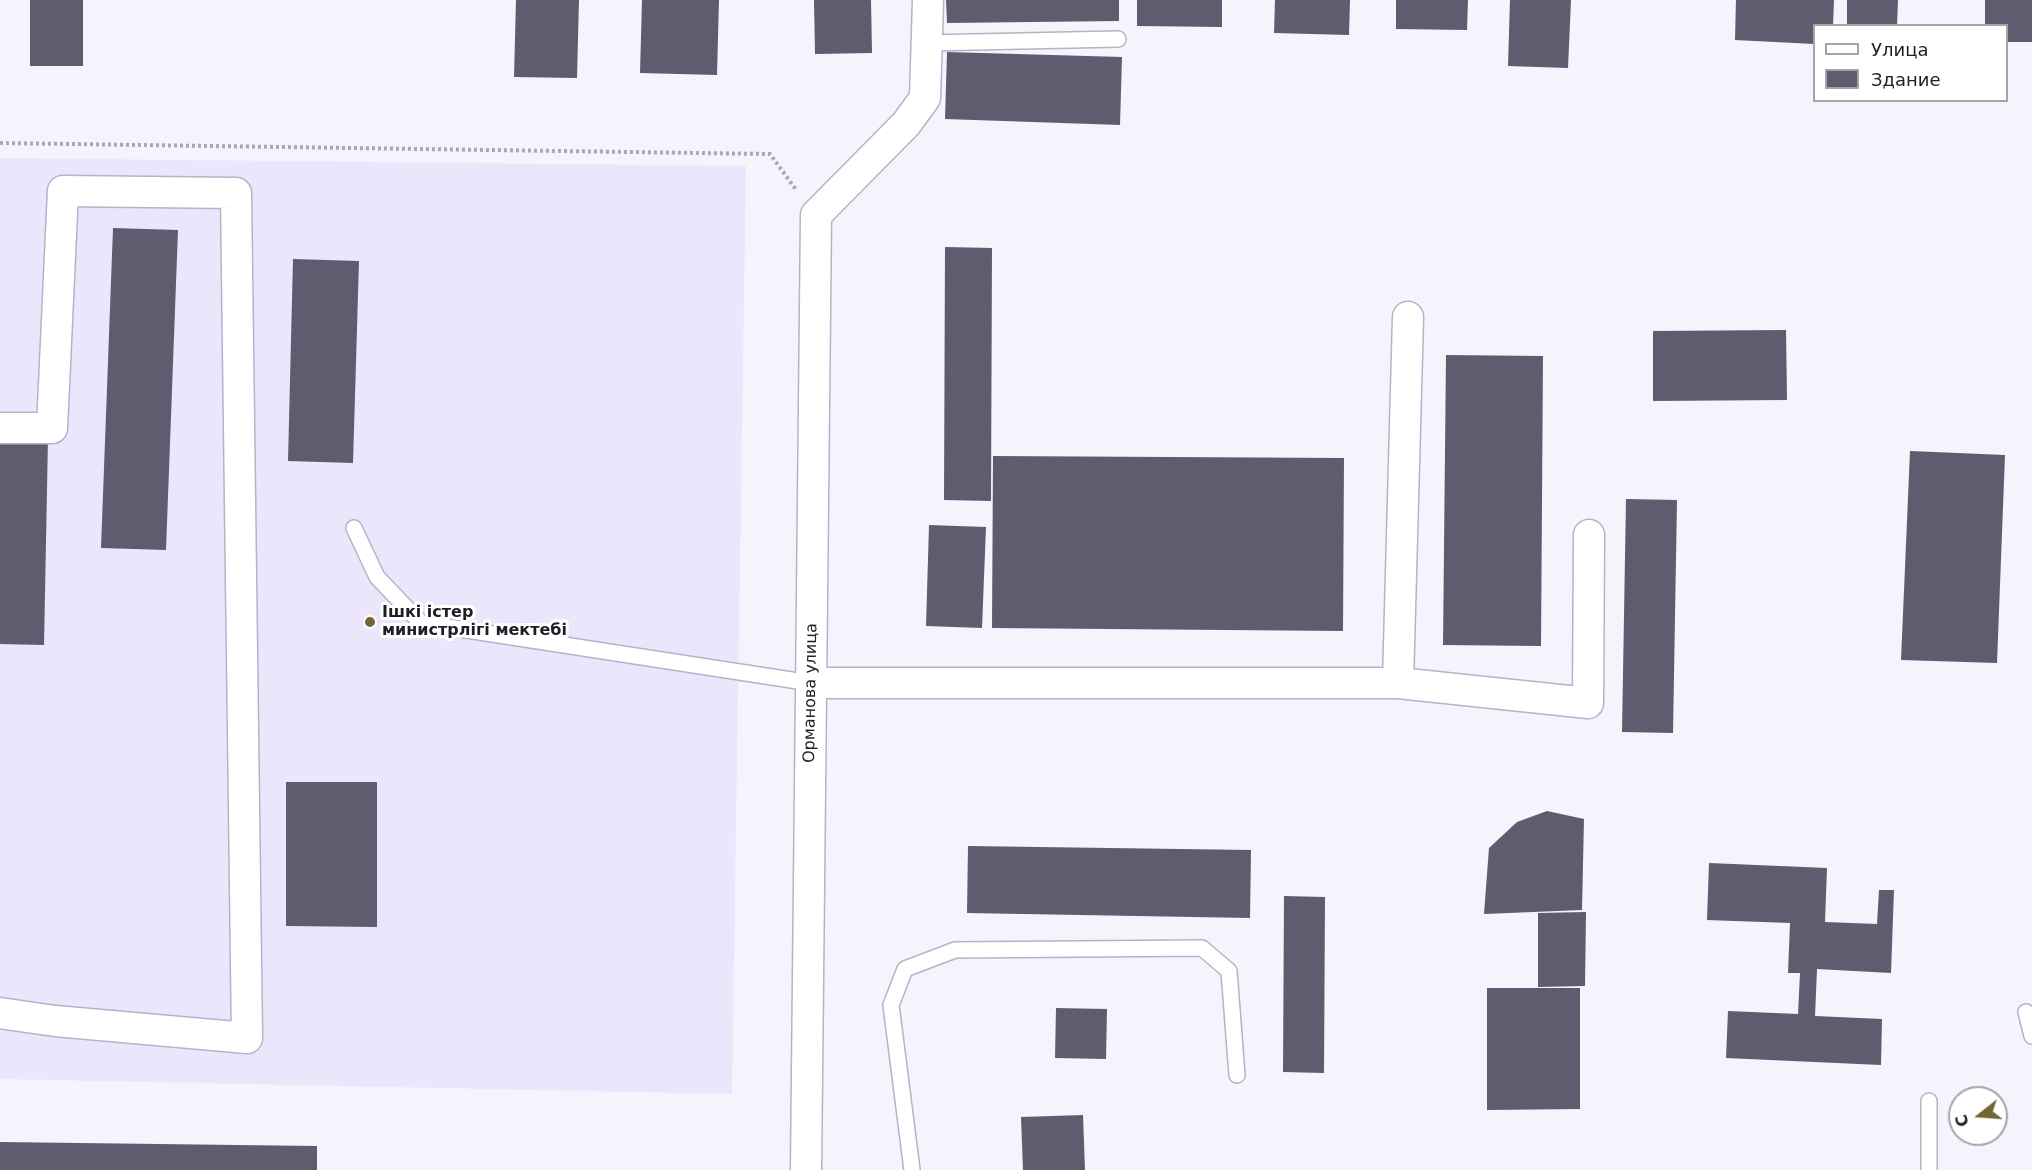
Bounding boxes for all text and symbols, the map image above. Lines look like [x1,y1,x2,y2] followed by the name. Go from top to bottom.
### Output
[1813,24,2008,102] legend
[1871,39,1928,60] text: Улица
[1871,69,1941,90] text: Здание
[382,603,567,641] place label: Ішкі істер министрлігі мектебі
[363,615,377,629] marker: Ішкі істер министрлігі мектебі
[800,623,822,763] street label: Орманова улица
[1948,1086,2008,1146] north arrow
[1951,1112,1973,1129] text: С

